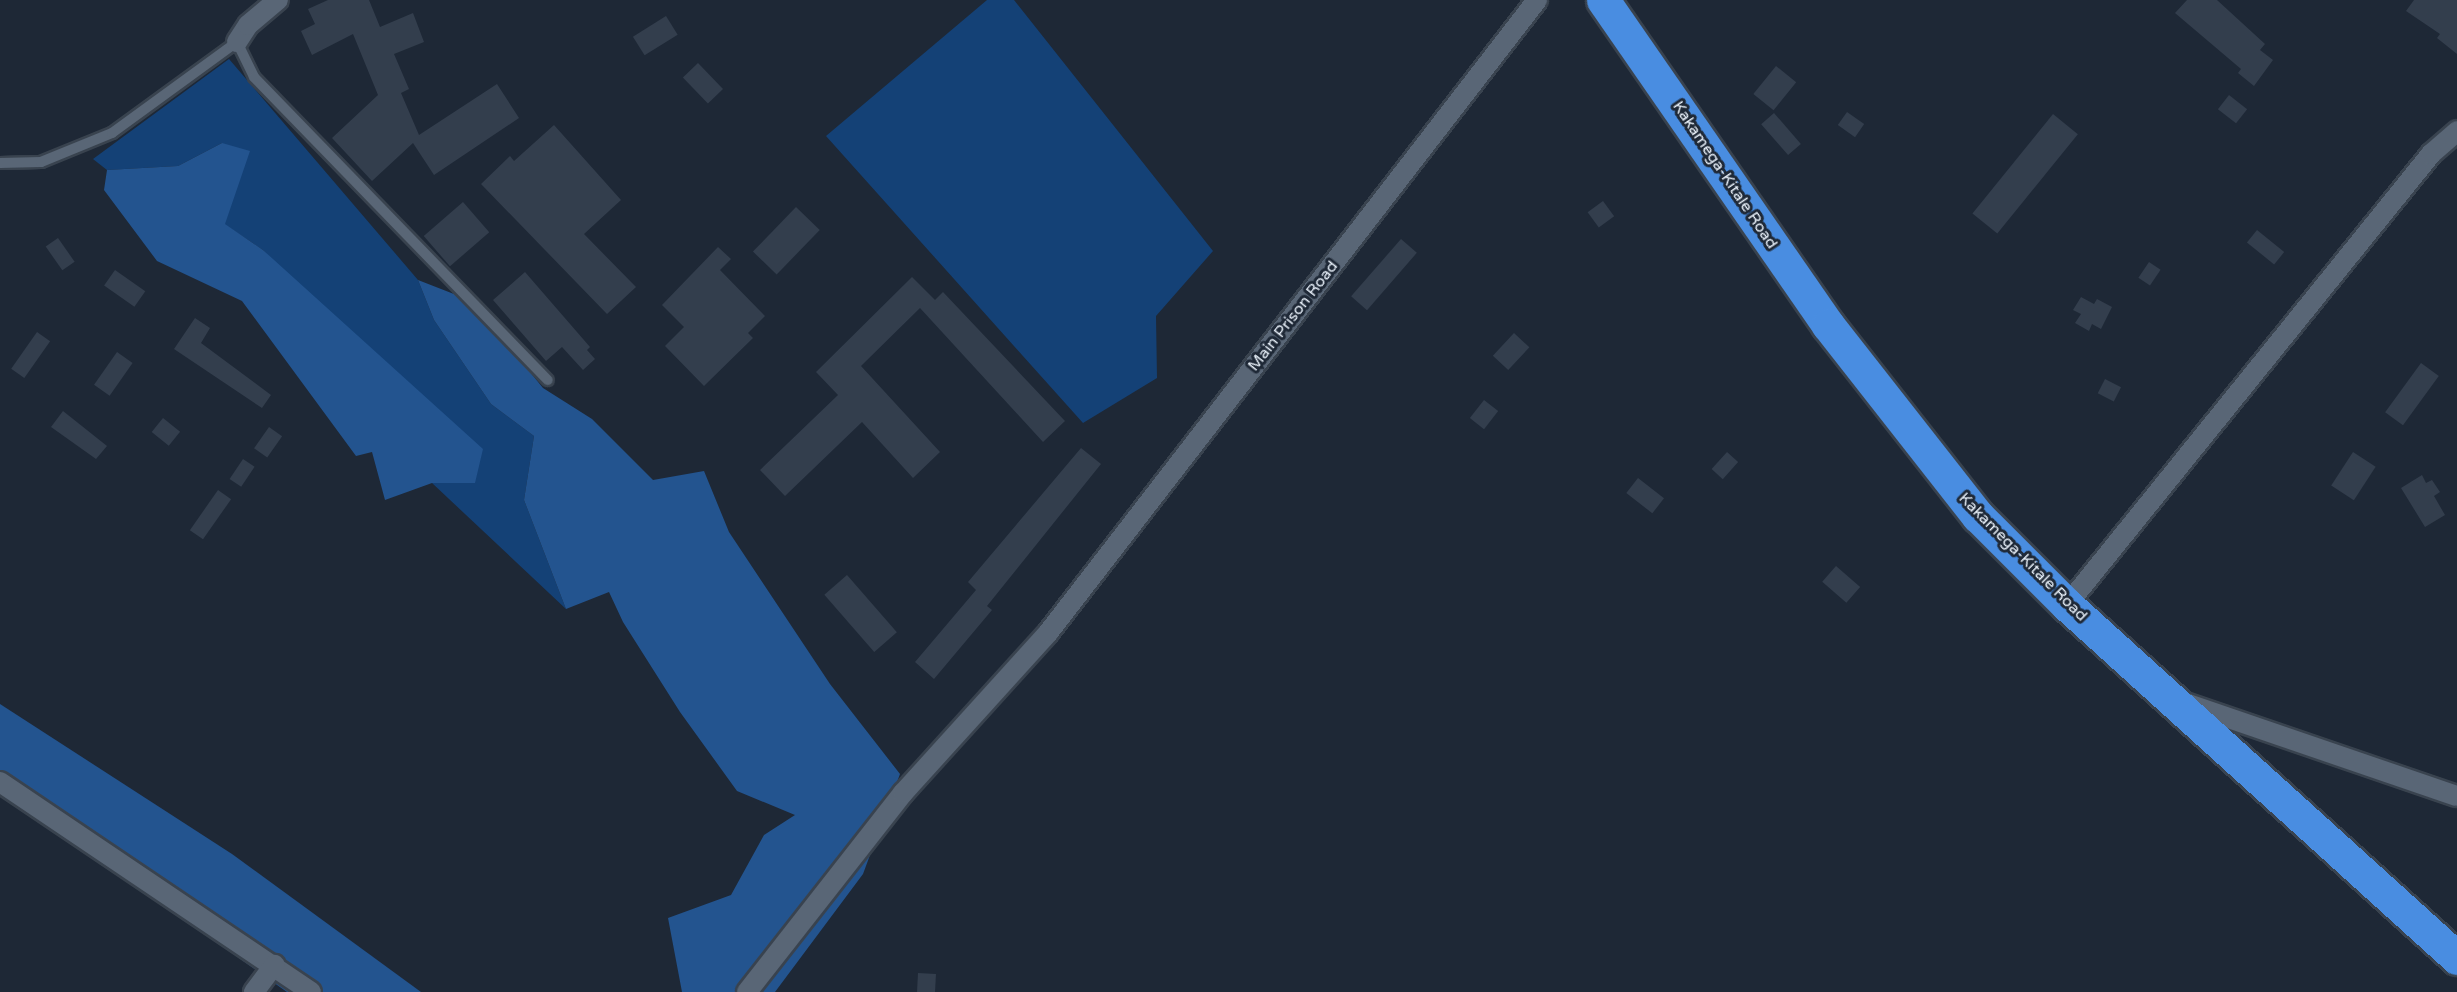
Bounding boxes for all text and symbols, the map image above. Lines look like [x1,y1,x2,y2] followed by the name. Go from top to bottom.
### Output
[1668,98,1782,252] street label: Kakamega-Kitale Road
[1244,257,1342,375] street label: Main Prison Road
[1955,489,2091,625] street label: Kakamega-Kitale Road

